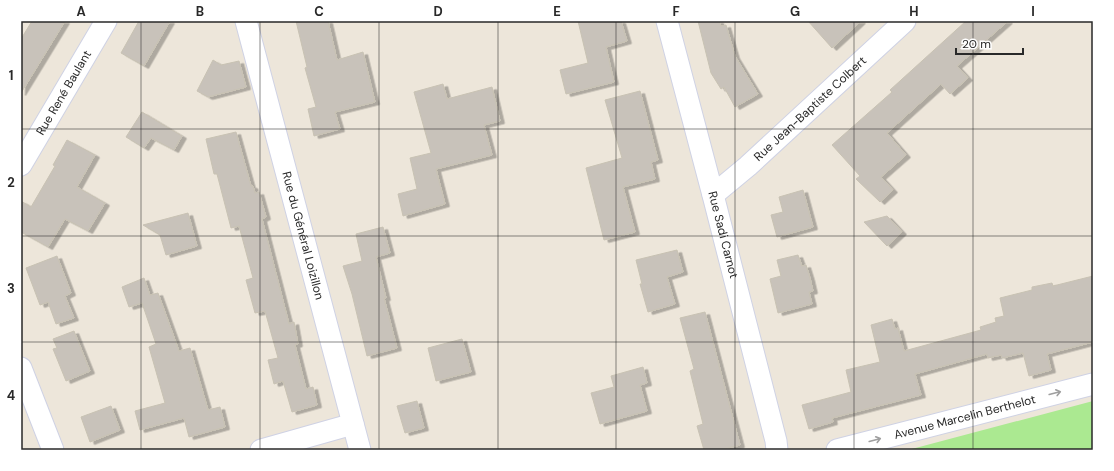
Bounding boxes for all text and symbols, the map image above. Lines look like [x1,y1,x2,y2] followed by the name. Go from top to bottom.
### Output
[76,3,86,20] text: A
[196,3,204,20] text: B
[314,3,324,20] text: C
[433,3,443,20] text: D
[553,3,561,20] text: E
[672,3,680,20] text: F
[790,3,800,20] text: G
[909,3,919,20] text: H
[1031,3,1035,20] text: I
[956,30,1023,56] scale bar
[962,36,991,52] text: 20 m
[32,47,95,138] street label: Rue René Baulant
[750,52,870,165] street label: Rue Jean-Baptiste Colbert
[9,67,13,84] text: 1
[278,170,328,302] street label: Rue du Général Loizillon
[7,174,15,191] text: 2
[704,189,742,280] street label: Rue Sadi Carnot
[7,280,15,297] text: 3
[7,387,15,404] text: 4
[1048,389,1061,397] one-way arrow
[892,391,1038,443] street label: Avenue Marcelin Berthelot
[868,436,881,443] one-way arrow

